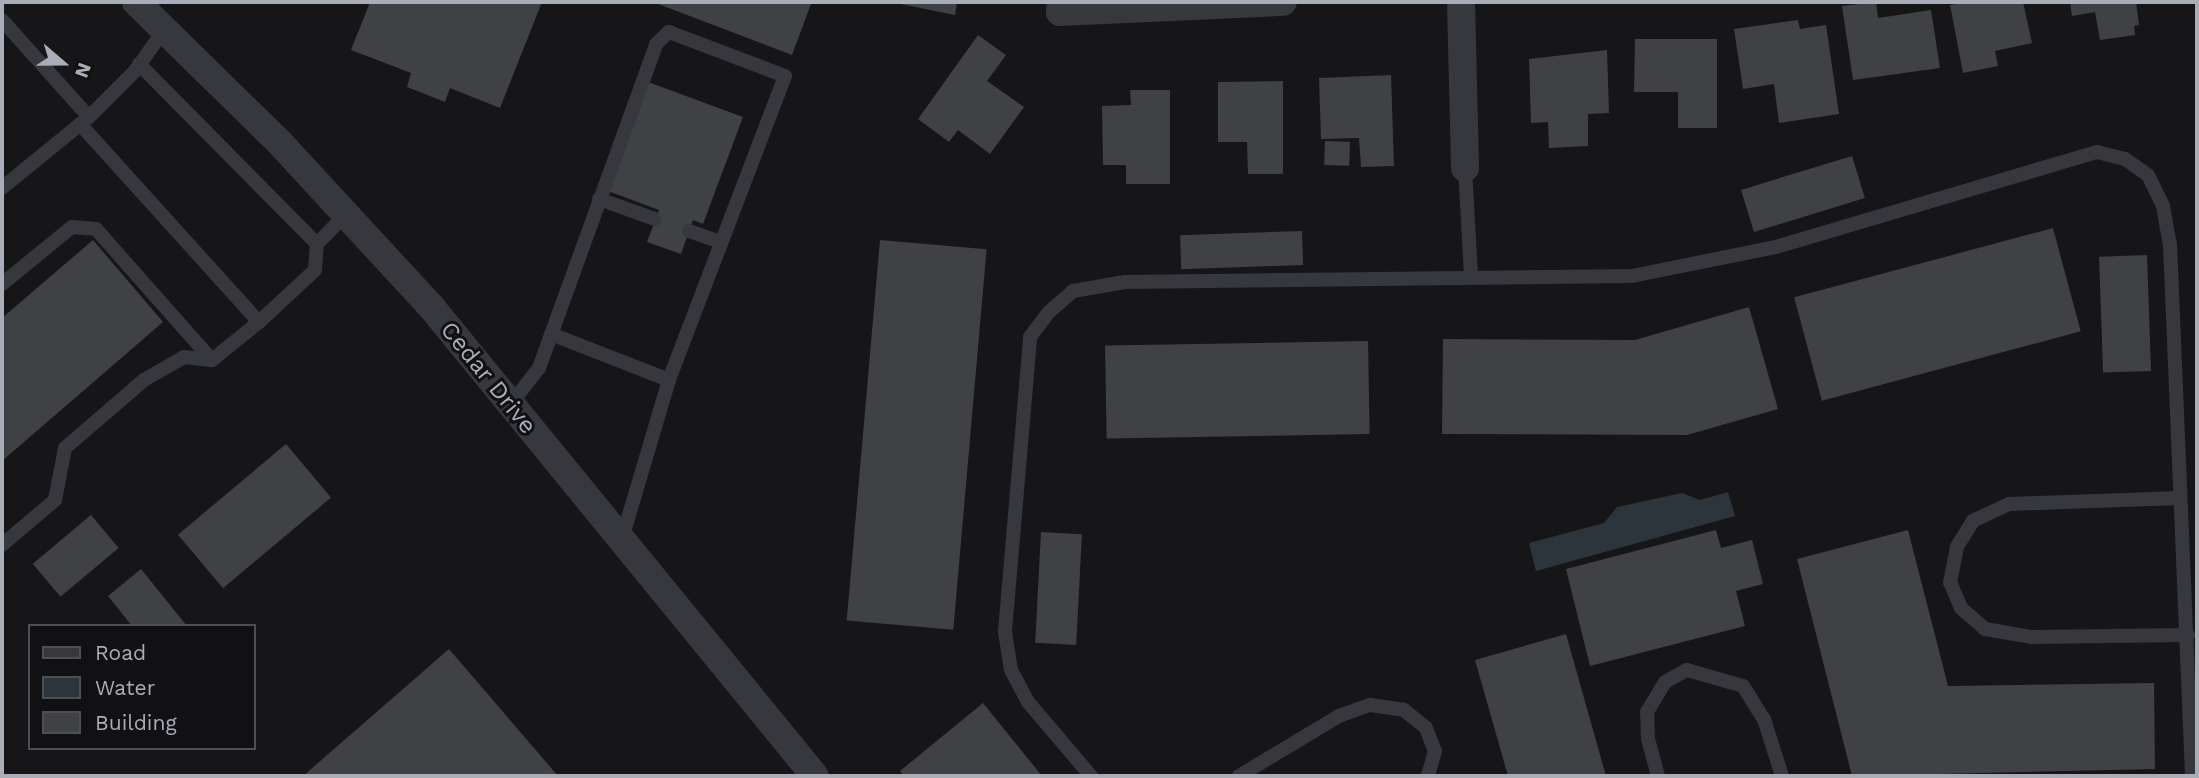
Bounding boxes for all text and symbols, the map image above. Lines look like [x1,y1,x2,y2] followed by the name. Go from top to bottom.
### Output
[28,28,98,98] north arrow
[70,60,96,81] text: N
[434,316,542,440] street label: Cedar Drive
[28,624,256,750] legend
[95,640,146,665] text: Road
[95,675,155,700] text: Water
[95,710,177,735] text: Building

